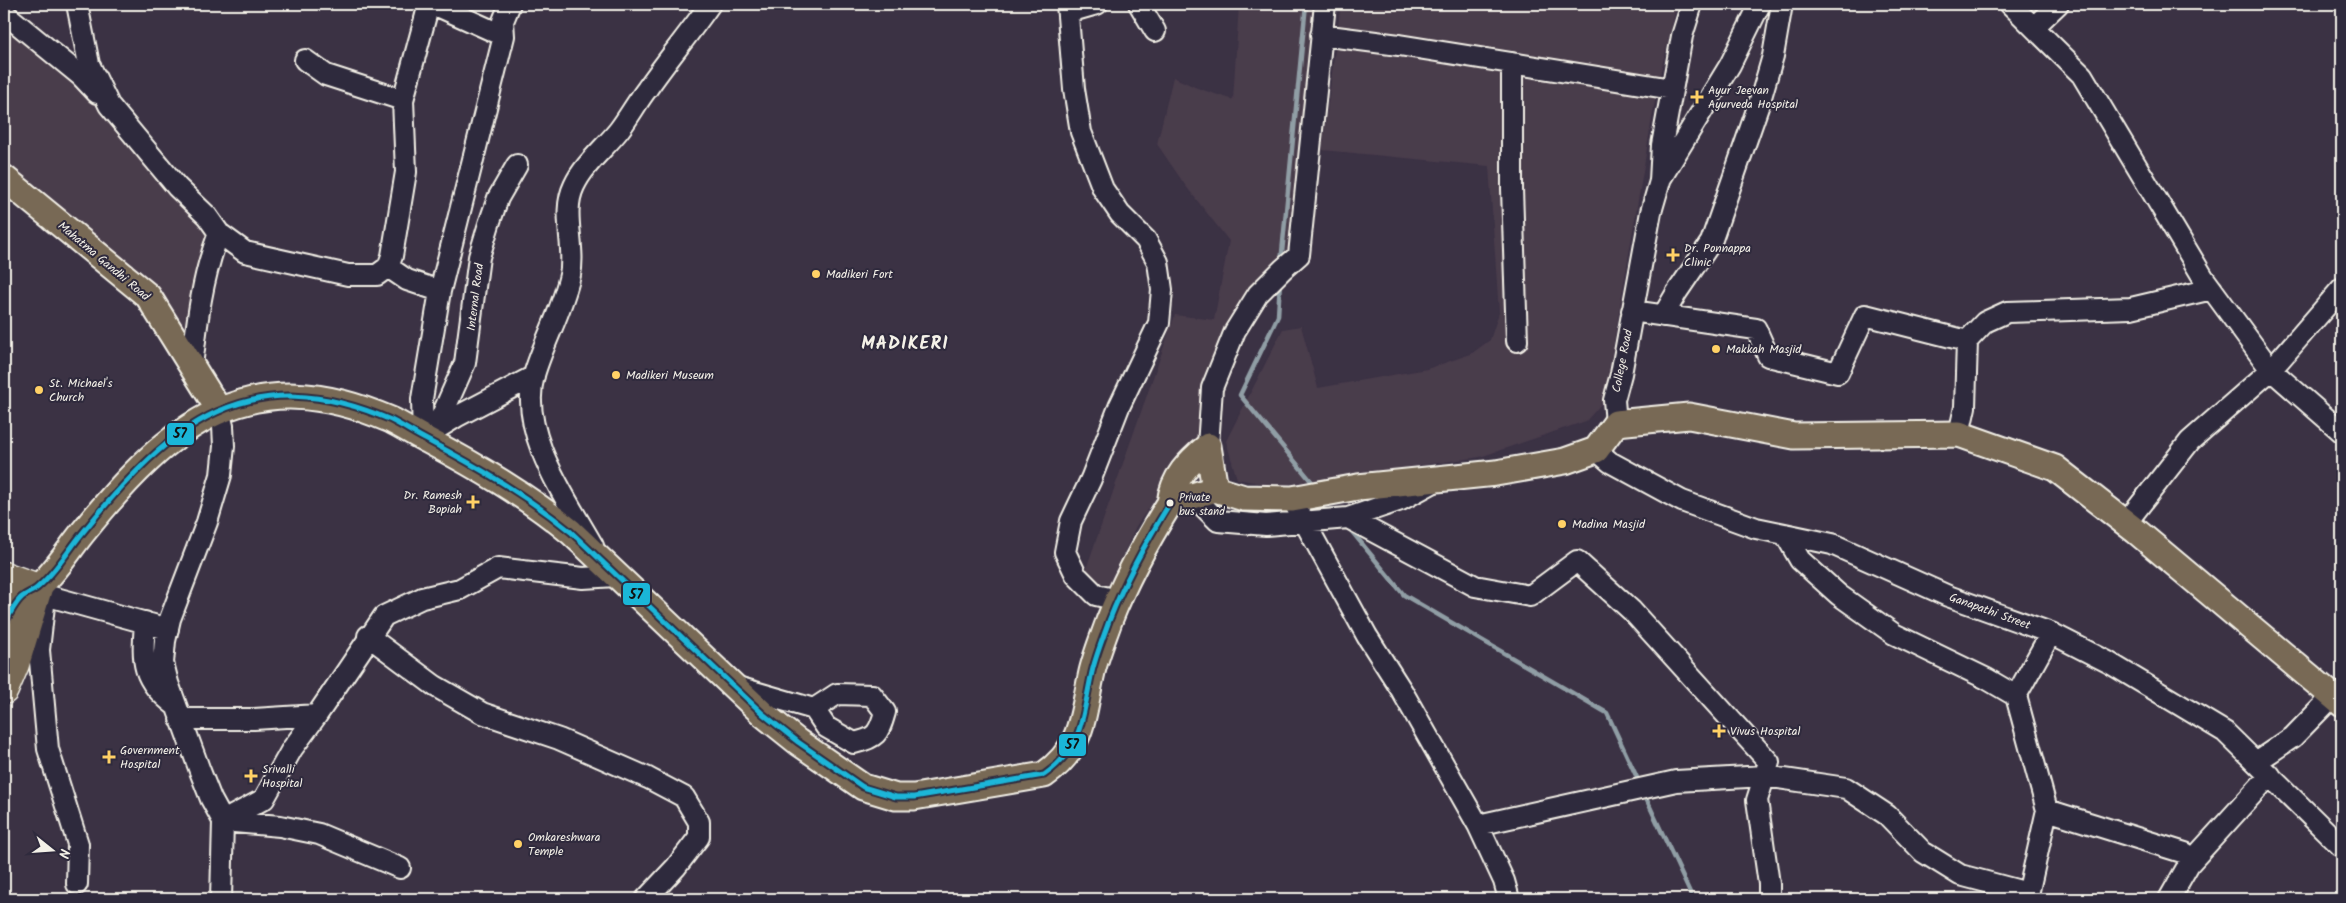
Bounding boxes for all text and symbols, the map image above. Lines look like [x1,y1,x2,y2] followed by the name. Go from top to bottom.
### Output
[1708,81,1798,114] place label: Ayur Jeevan Ayurveda Hospital
[1690,90,1704,104] marker: Ayur Jeevan Ayurveda Hospital
[53,217,155,306] street label: Mahatma Gandhi Road
[1684,239,1751,272] place label: Dr. Ponnappa Clinic
[1666,248,1680,262] marker: Dr. Ponnappa Clinic
[462,261,489,332] street label: Internal Road
[826,265,893,284] place label: Madikeri Fort
[810,268,822,280] marker: Madikeri Fort
[1607,327,1638,394] street label: College Road
[861,330,949,359] district label: MADIKERI
[1726,340,1802,359] place label: Makkah Masjid
[1710,343,1722,355] marker: Makkah Masjid
[626,366,714,385] place label: Madikeri Museum
[610,369,622,381] marker: Madikeri Museum
[49,374,113,407] place label: St. Michael's Church
[33,384,45,396] marker: St. Michael's Church
[166,422,195,446] line badge: 57
[172,423,187,445] text: 57
[403,486,462,519] place label: Dr. Ramesh Bopiah
[1179,489,1225,521] place label: Private bus stand
[466,495,480,509] marker: Dr. Ramesh Bopiah
[1165,498,1175,508] marker: Private bus stand
[1572,515,1646,534] place label: Madina Masjid
[1556,518,1568,530] marker: Madina Masjid
[622,582,651,606] line badge: 57
[628,584,643,606] text: 57
[1946,588,2034,635] street label: Ganapathi Street
[1730,722,1800,741] place label: Vivus Hospital
[1712,724,1726,738] marker: Vivus Hospital
[1058,733,1087,757] line badge: 57
[1064,734,1079,756] text: 57
[120,741,180,774] place label: Government Hospital
[102,750,116,764] marker: Government Hospital
[262,760,302,793] place label: Srivalli Hospital
[244,769,258,783] marker: Srivalli Hospital
[28,826,78,876] north arrow
[528,828,601,861] place label: Omkareshwara Temple
[512,838,524,850] marker: Omkareshwara Temple
[52,846,75,861] text: N

